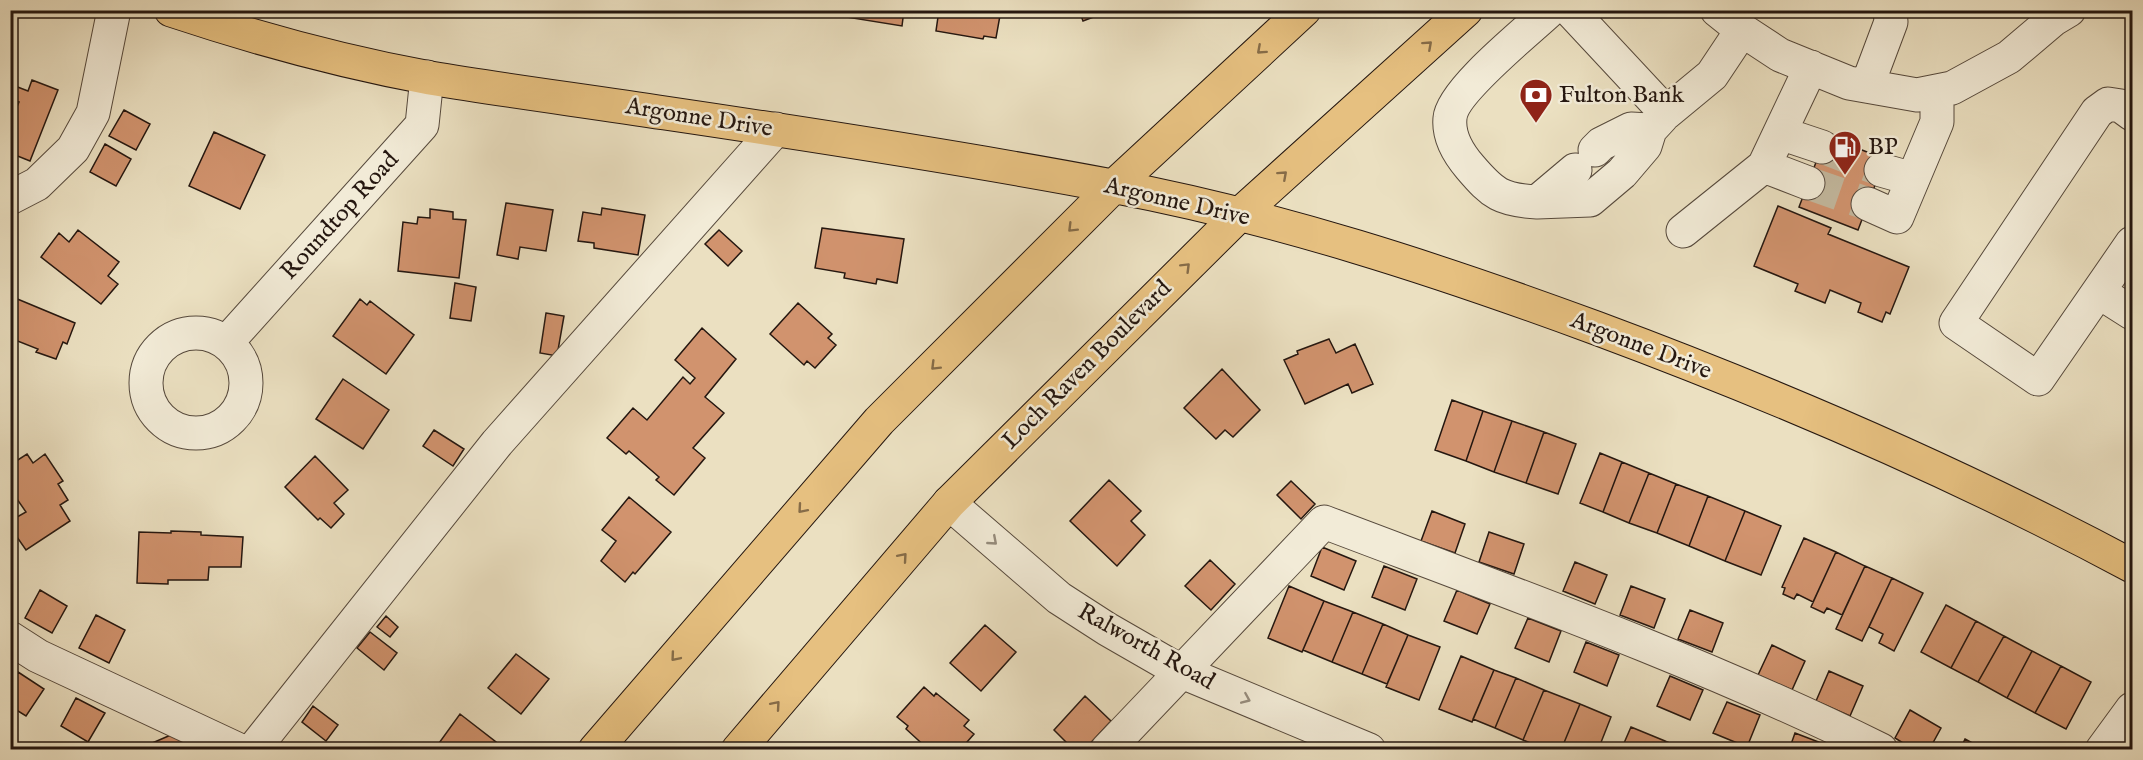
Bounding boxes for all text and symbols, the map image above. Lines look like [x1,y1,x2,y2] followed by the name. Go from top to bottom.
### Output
[1421,41,1432,52] one-way arrow
[1257,42,1268,53] one-way arrow
[1518,77,1554,124] bank icon: Fulton Bank
[1559,80,1684,111] place label: Fulton Bank
[622,91,775,145] street label: Argonne Drive
[1827,129,1863,176] fuel station icon: BP
[1868,132,1898,163] place label: BP
[274,145,406,287] street label: Roundtop Road
[1100,170,1253,234] street label: Argonne Drive
[1276,171,1287,182] one-way arrow
[1069,220,1080,231] one-way arrow
[1178,264,1189,275] one-way arrow
[996,273,1179,456] street label: Loch Raven Boulevard
[1565,305,1716,387] street label: Argonne Drive
[931,358,942,369] one-way arrow
[798,502,809,512] one-way arrow
[986,534,997,545] one-way arrow
[896,553,907,564] one-way arrow
[1072,597,1220,698] street label: Ralworth Road
[671,650,682,661] one-way arrow
[1240,692,1251,704] one-way arrow
[769,701,780,712] one-way arrow

